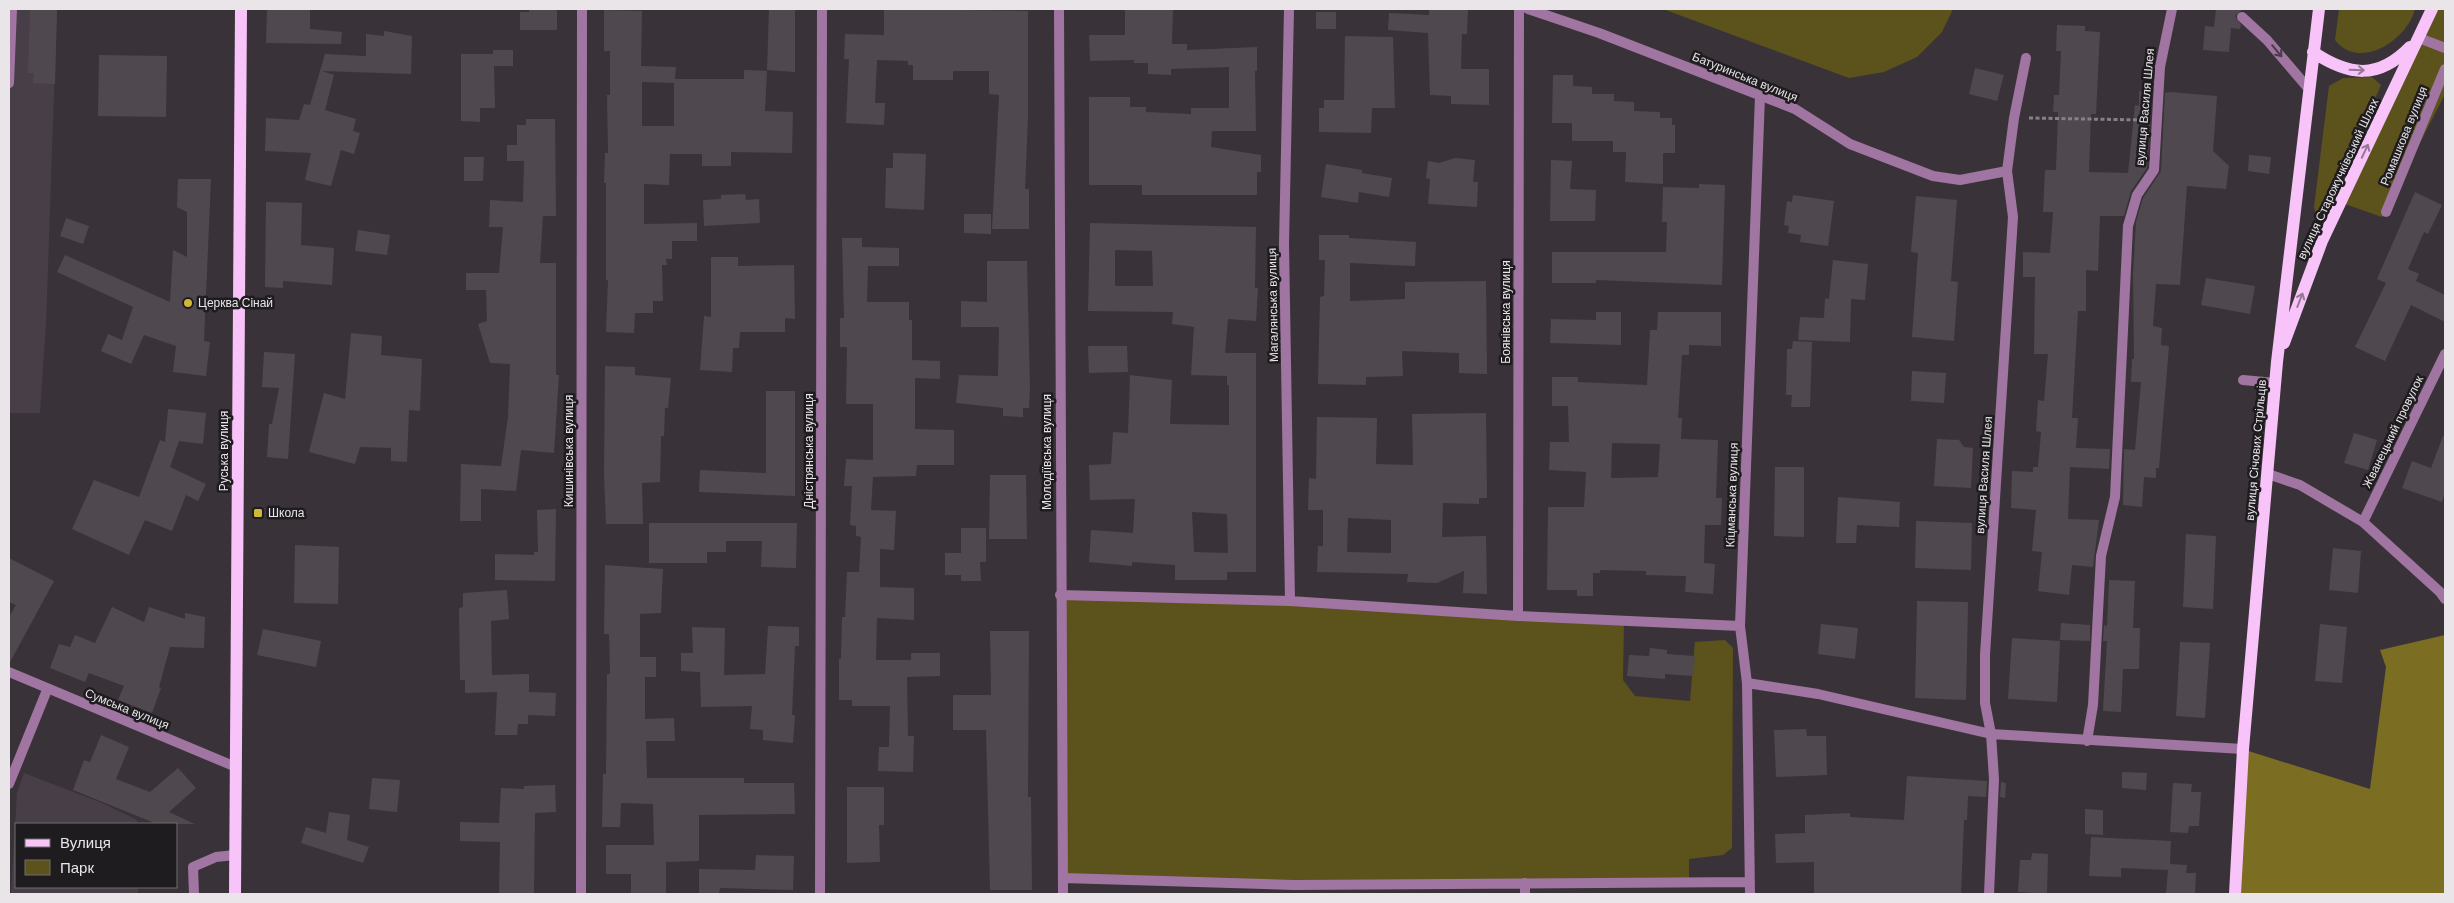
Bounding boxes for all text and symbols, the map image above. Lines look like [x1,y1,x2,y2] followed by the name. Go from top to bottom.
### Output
[2271,44,2282,57] one-way arrow
[2133,48,2157,166] street label: вулиця Василя Шлея
[1690,49,1800,105] street label: Батуринська вулиця
[2348,66,2364,75] one-way arrow
[2378,84,2430,188] street label: Ромашкова вулиця
[2295,97,2381,261] street label: вулиця Старожучківський Шлях
[2360,144,2370,159] one-way arrow
[1265,248,1281,362] street label: Магалянська вулиця
[1499,260,1513,364] street label: Боянівська вулиця
[2296,293,2305,308] one-way arrow
[198,296,273,310] place label: Церква Сінай
[182,297,194,309] marker: Церква Сінай
[2360,373,2427,490] street label: Жванецький провулок
[2243,379,2269,521] street label: вулиця Січових Стрільців
[802,393,816,509] street label: Дністрянська вулиця
[1040,394,1054,510] street label: Молодіївська вулиця
[562,395,576,507] street label: Кишинівська вулиця
[217,411,231,491] street label: Руська вулиця
[1973,416,1995,534] street label: вулиця Василя Шлея
[1723,442,1741,548] street label: Кіцманська вулиця
[268,506,305,520] place label: Школа
[252,507,264,519] marker: Школа
[83,686,171,732] street label: Сумська вулиця
[15,823,178,888] legend
[60,834,111,851] text: Вулиця
[60,859,94,876] text: Парк

